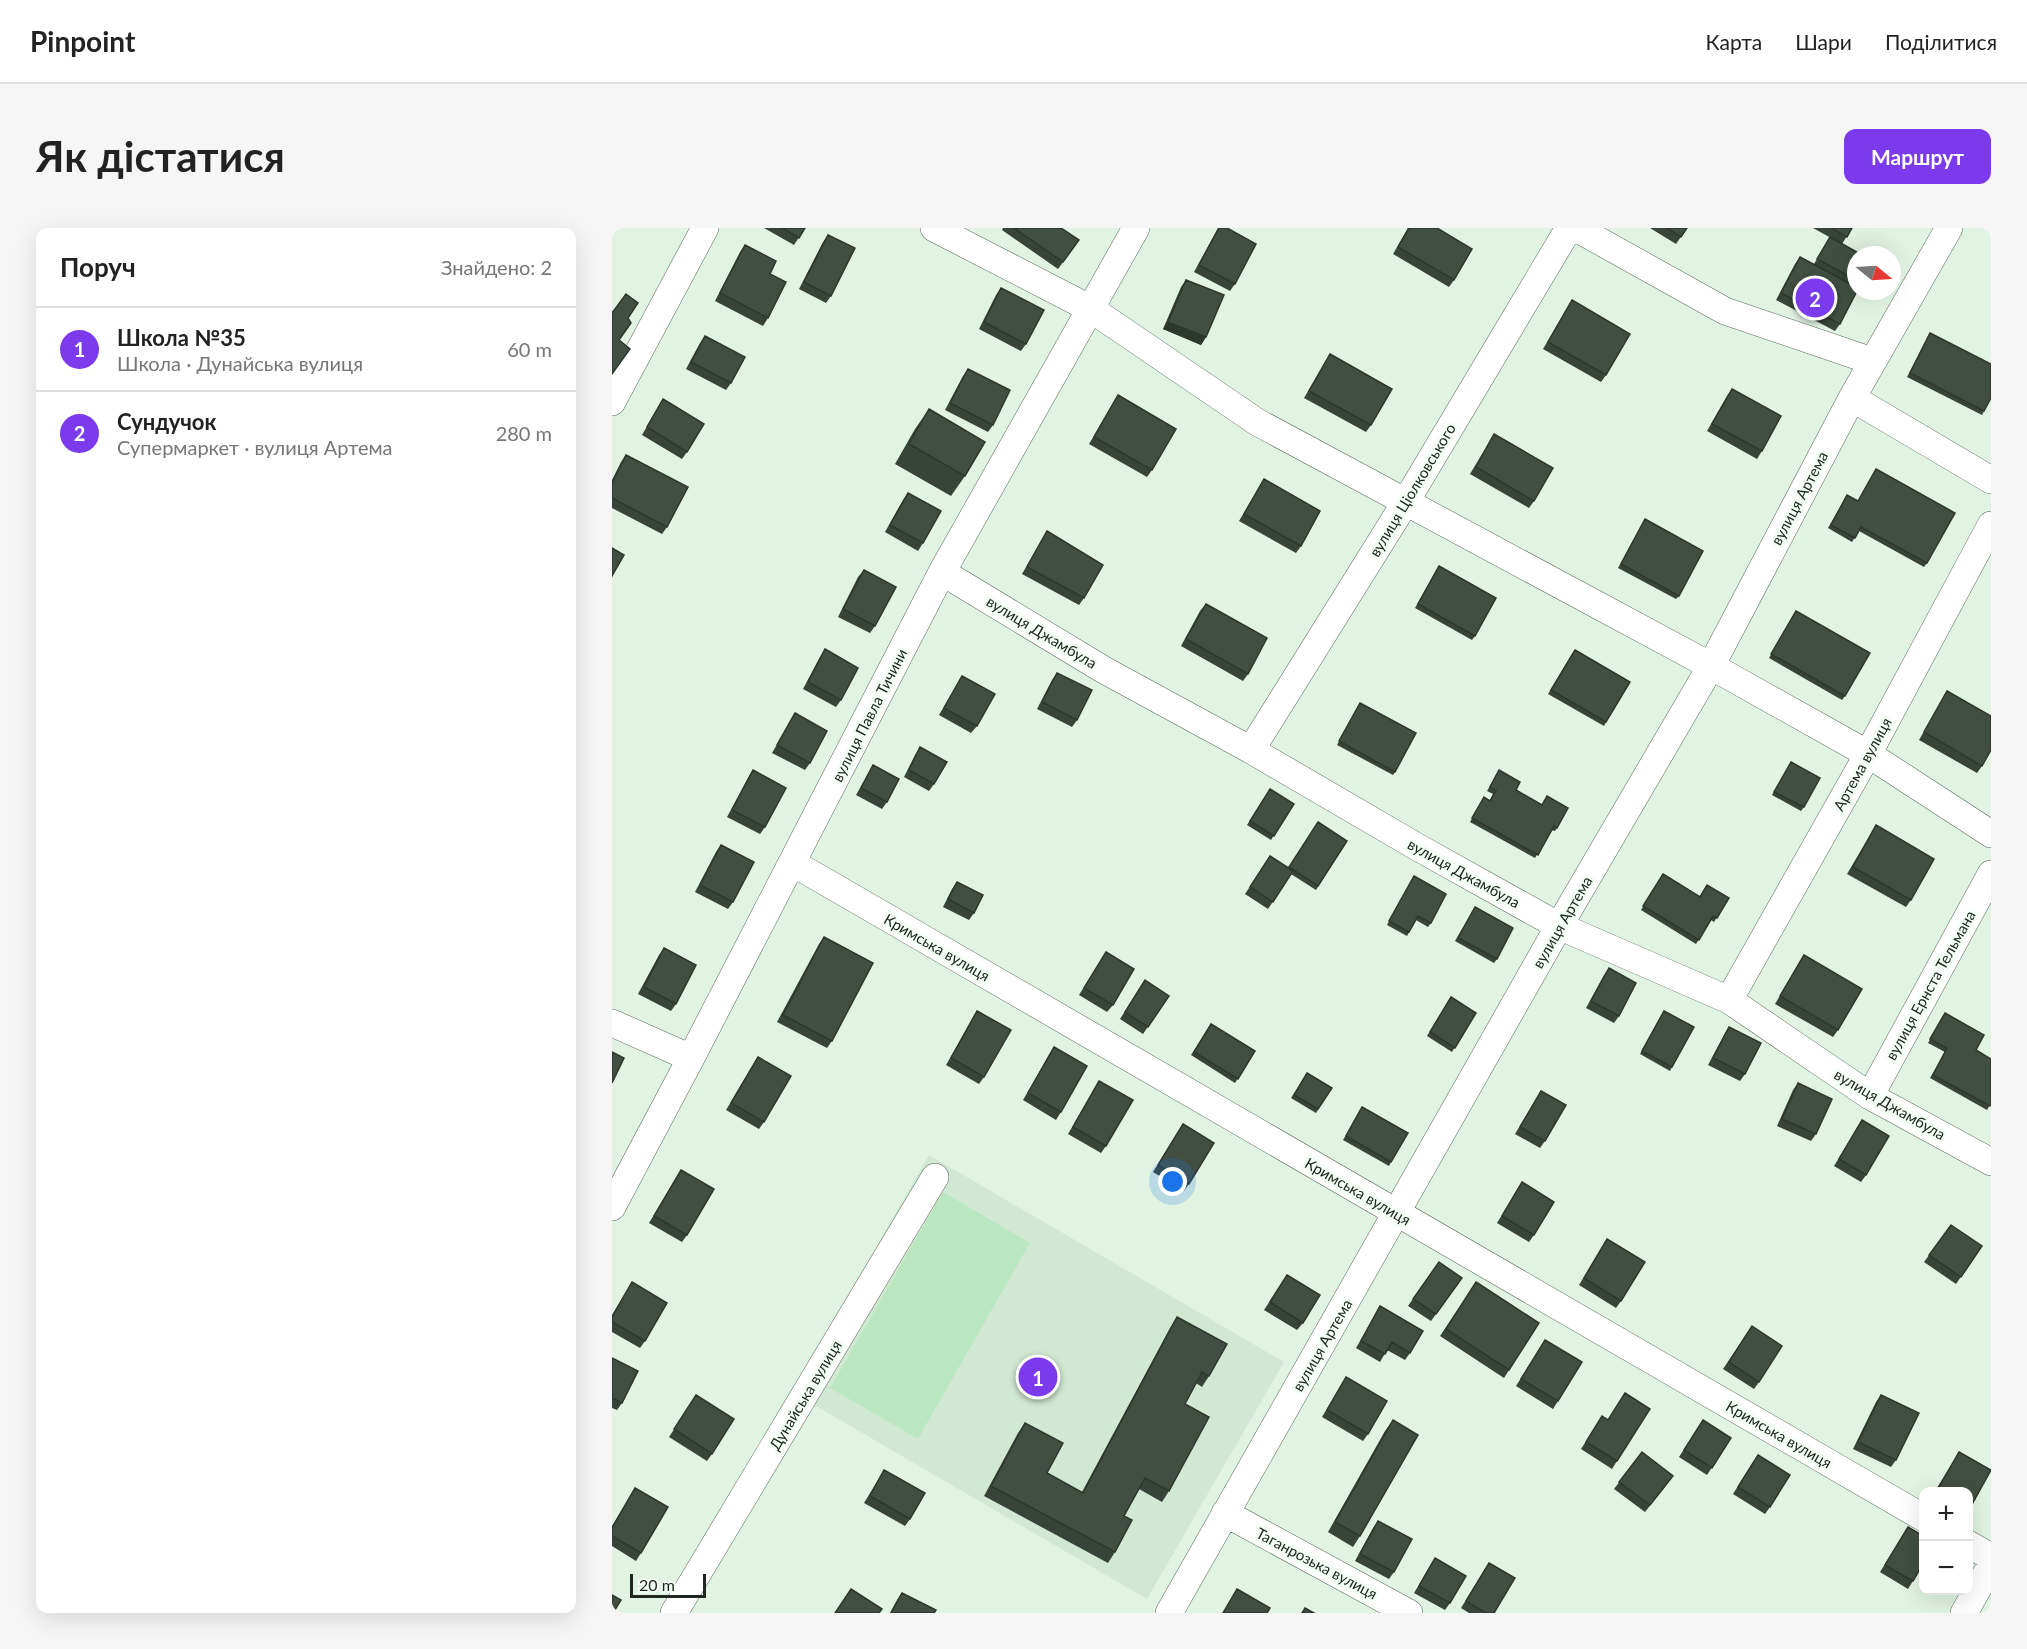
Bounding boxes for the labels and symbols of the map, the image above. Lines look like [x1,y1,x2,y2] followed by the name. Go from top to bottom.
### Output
[1847,246,1901,300] north arrow
[1796,276,1834,320] pin: 2
[1365,420,1459,560] street label: вулиця Ціолковського
[1767,448,1831,548] street label: вулиця Артема
[984,592,1100,672] street label: вулиця Джамбула
[828,645,910,785] street label: вулиця Павла Тичини
[1829,714,1895,814] street label: Артема вулиця
[1405,835,1523,911] street label: вулиця Джамбула
[1528,873,1596,971] street label: вулиця Артема
[1881,907,1979,1063] street label: вулиця Ернста Тельмана
[881,909,993,985] street label: Кримська вулиця
[1831,1065,1949,1143] street label: вулиця Джамбула
[1302,1153,1414,1229] street label: Кримська вулиця
[1158,1167,1187,1196] your location
[1288,1296,1356,1394] street label: вулиця Артема
[765,1337,845,1453] street label: Дунайська вулиця
[1018,1354,1058,1400] pin: 1
[1723,1396,1835,1472] street label: Кримська вулиця
[1253,1523,1381,1603] street label: Таганрозька вулиця
[630,1571,706,1598] scale bar

